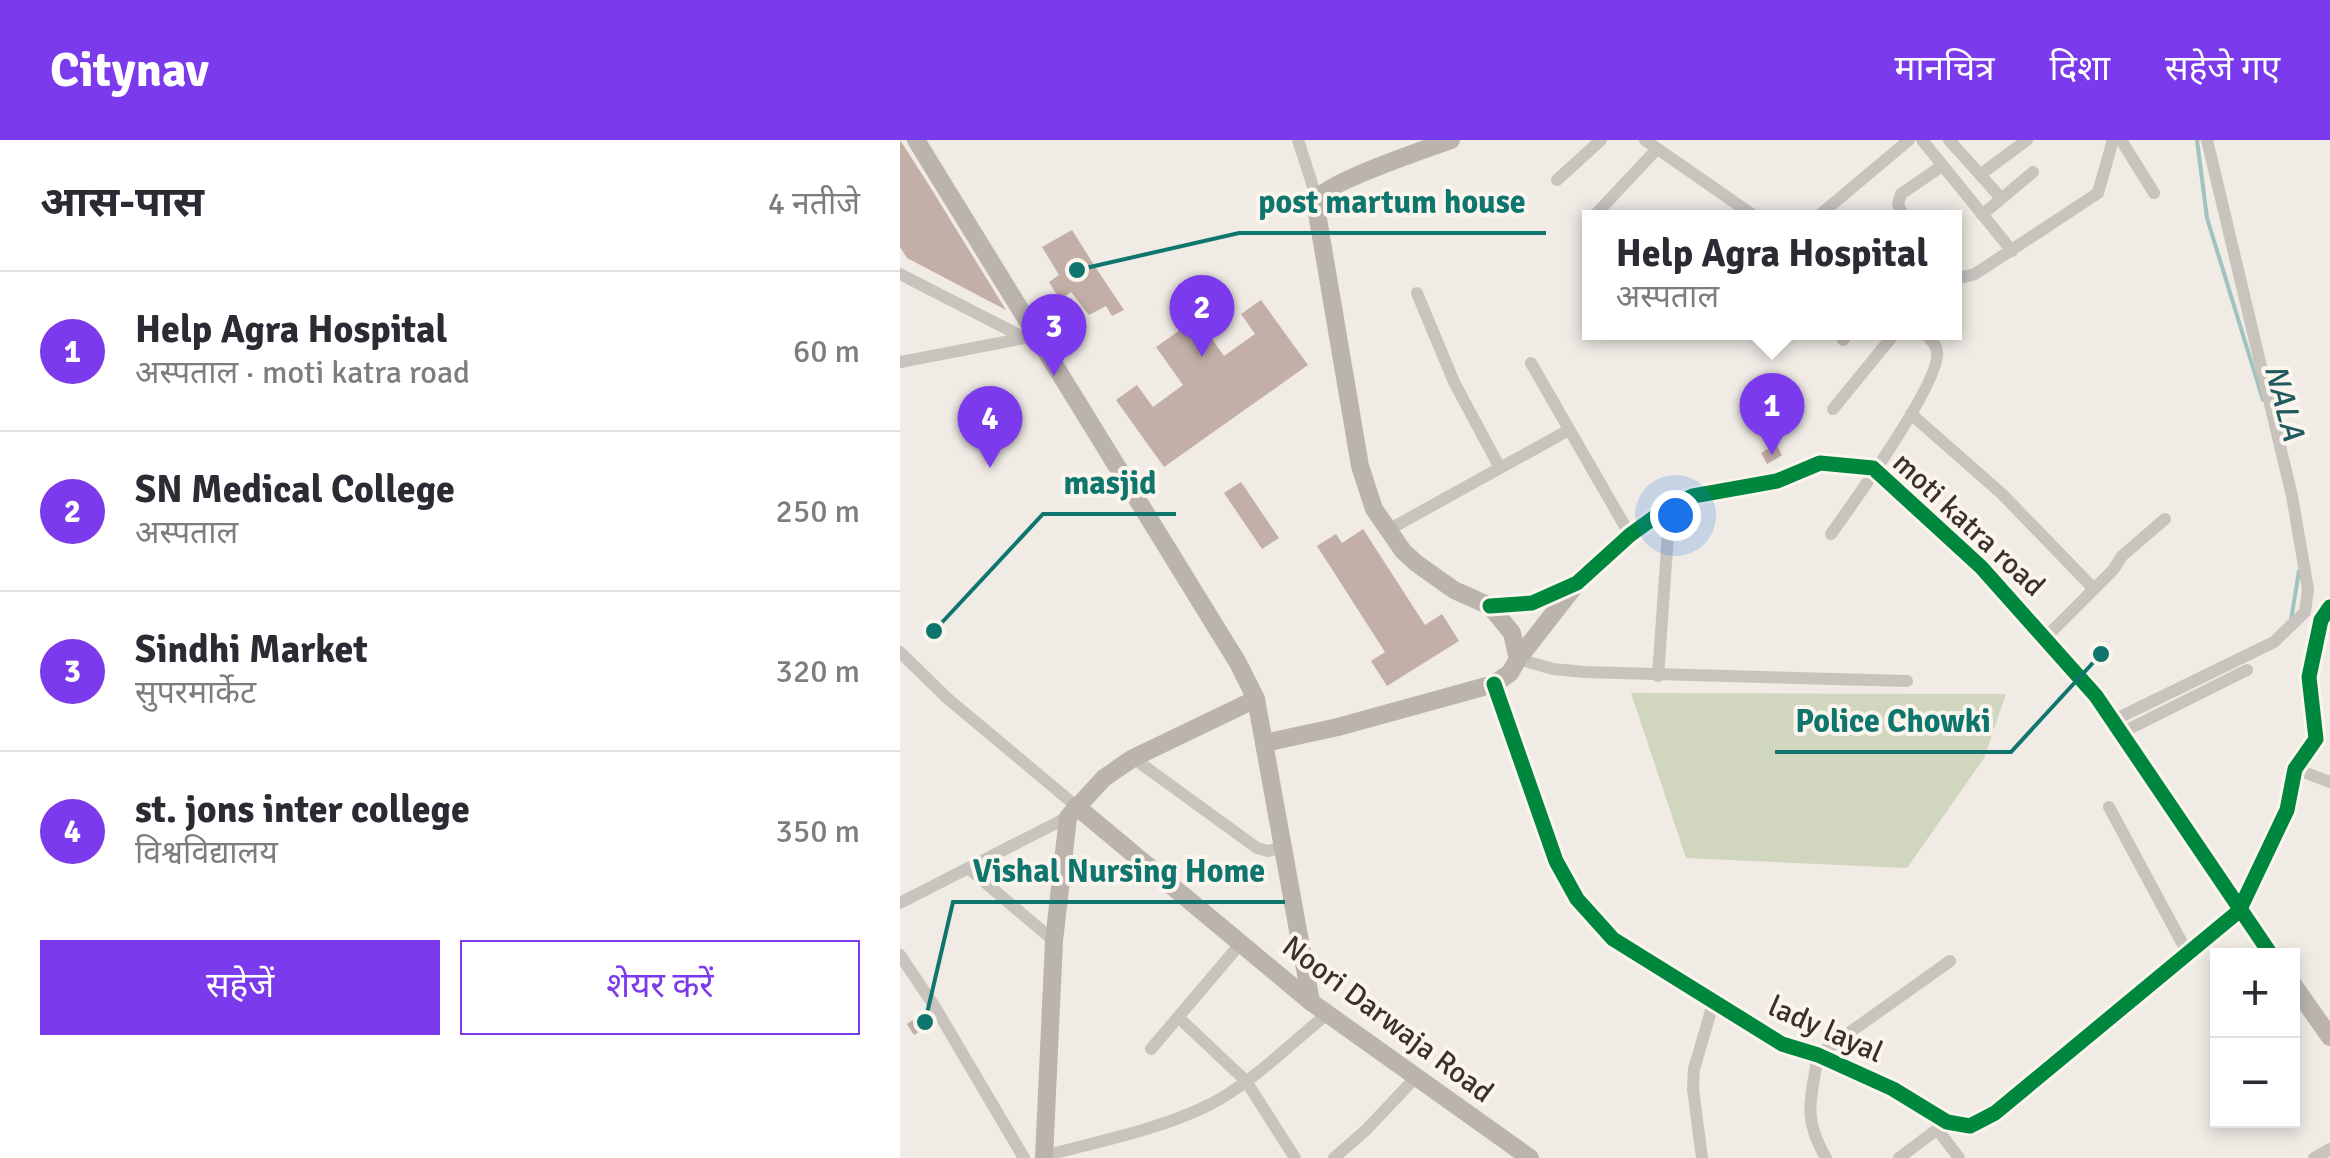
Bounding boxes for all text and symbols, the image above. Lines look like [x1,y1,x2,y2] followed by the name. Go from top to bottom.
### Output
[50,41,209,100] text: Citynav
[1894,47,1995,90] text: मानचित्र
[2050,47,2110,90] text: दिशा
[2165,47,2280,90] text: सहेजे गए
[1239,171,1546,233] callout: post martum house
[40,177,204,228] text: आस-पास
[1258,183,1526,222] text: post martum house
[768,184,860,223] text: 4 नतीजे
[1582,210,1962,340] popup
[1616,230,1928,277] text: Help Agra Hospital
[1170,274,1234,357] pin: 2
[1616,277,1719,316] text: अस्पताल
[1022,294,1086,376] pin: 3
[135,306,447,353] text: Help Agra Hospital
[64,332,81,371] text: 1
[793,332,860,371] text: 60 m
[135,353,470,392] text: अस्पताल · moti katra road
[2256,360,2313,444] water label: NALA
[1740,372,1804,455] pin: 1
[958,385,1022,468] pin: 4
[1885,444,2053,604] street label: moti katra road
[1043,452,1176,514] callout: masjid
[1063,464,1157,503] text: masjid
[135,466,455,513] text: SN Medical College
[1650,490,1701,541] your location
[64,492,81,531] text: 2
[776,492,860,531] text: 250 m
[135,513,238,552] text: अस्पताल
[135,626,368,673] text: Sindhi Market
[64,652,81,691] text: 3
[776,652,860,691] text: 320 m
[135,673,256,712] text: सुपरमार्केट
[1775,690,2011,752] callout: Police Chowki
[1795,702,1991,741] text: Police Chowki
[135,786,470,833] text: st. jons inter college
[64,812,81,851] text: 4
[776,812,860,851] text: 350 m
[135,833,278,872] text: विश्वविद्यालय
[953,840,1285,902] callout: Vishal Nursing Home
[973,852,1265,891] text: Vishal Nursing Home
[1275,928,1501,1111] street label: Noori Darwaja Road
[40,940,440,1035] button: सहेजें
[460,940,860,1035] button: शेयर करें
[2210,948,2300,1128] map controls
[2210,948,2300,1038] button: +
[1763,988,1889,1071] street label: lady layal
[2210,1038,2300,1128] button: −

